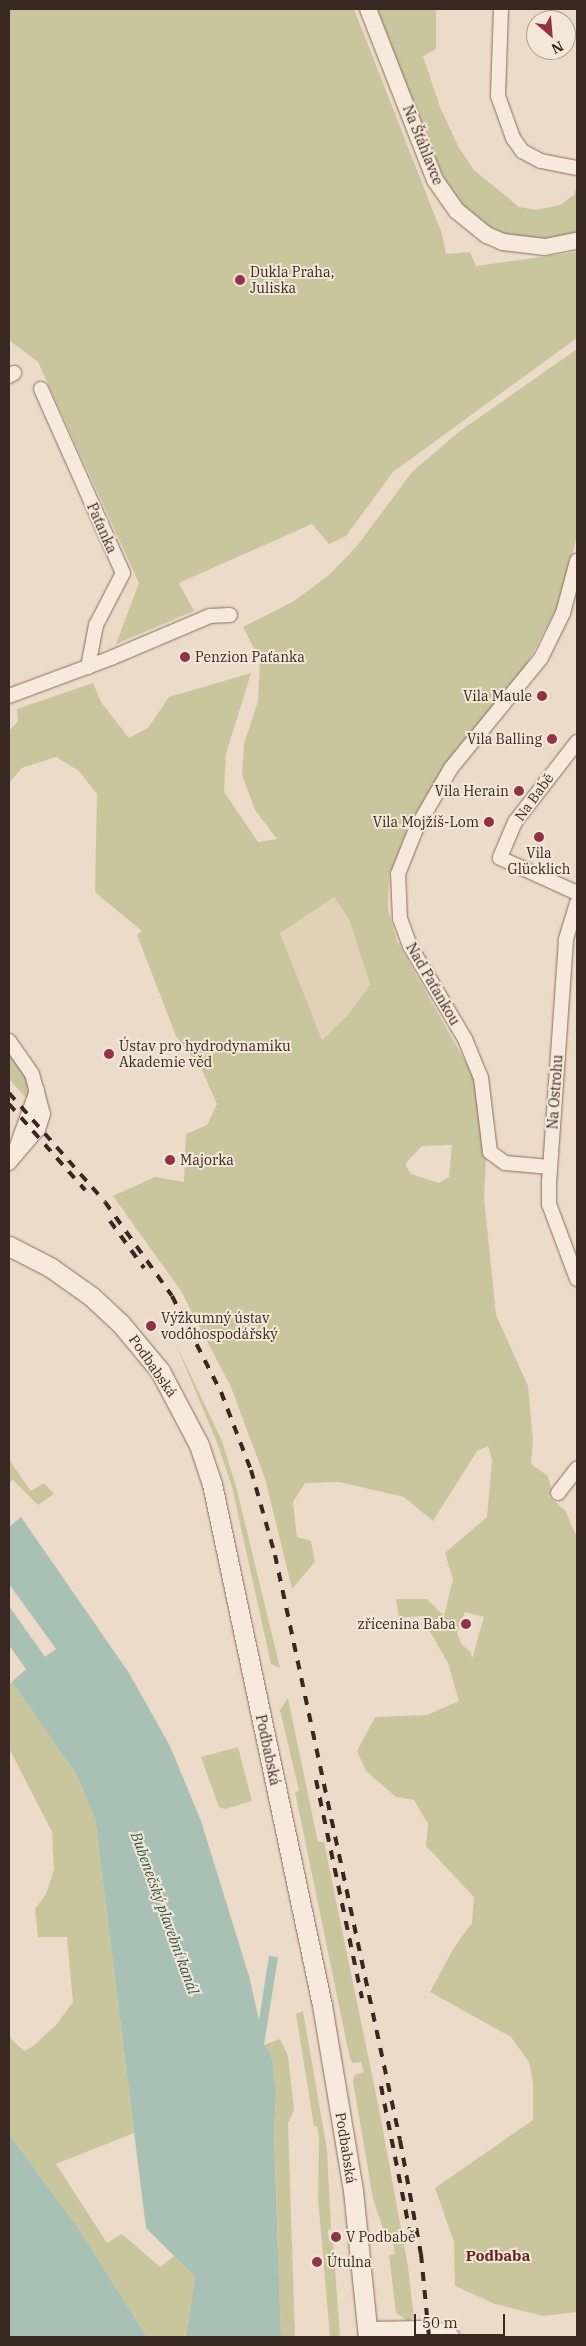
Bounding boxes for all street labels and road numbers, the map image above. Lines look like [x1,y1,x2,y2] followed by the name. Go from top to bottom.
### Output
[399,103,447,187] street label: Na Šťáhlavce
[83,500,121,556] street label: Paťanka
[511,770,557,824] street label: Na Babě
[403,940,463,1028] street label: Nad Paťankou
[544,1054,566,1130] street label: Na Ostrohu
[125,1332,181,1400] street label: Podbabská
[252,1713,284,1787] street label: Podbabská
[332,2111,360,2185] street label: Podbabská

